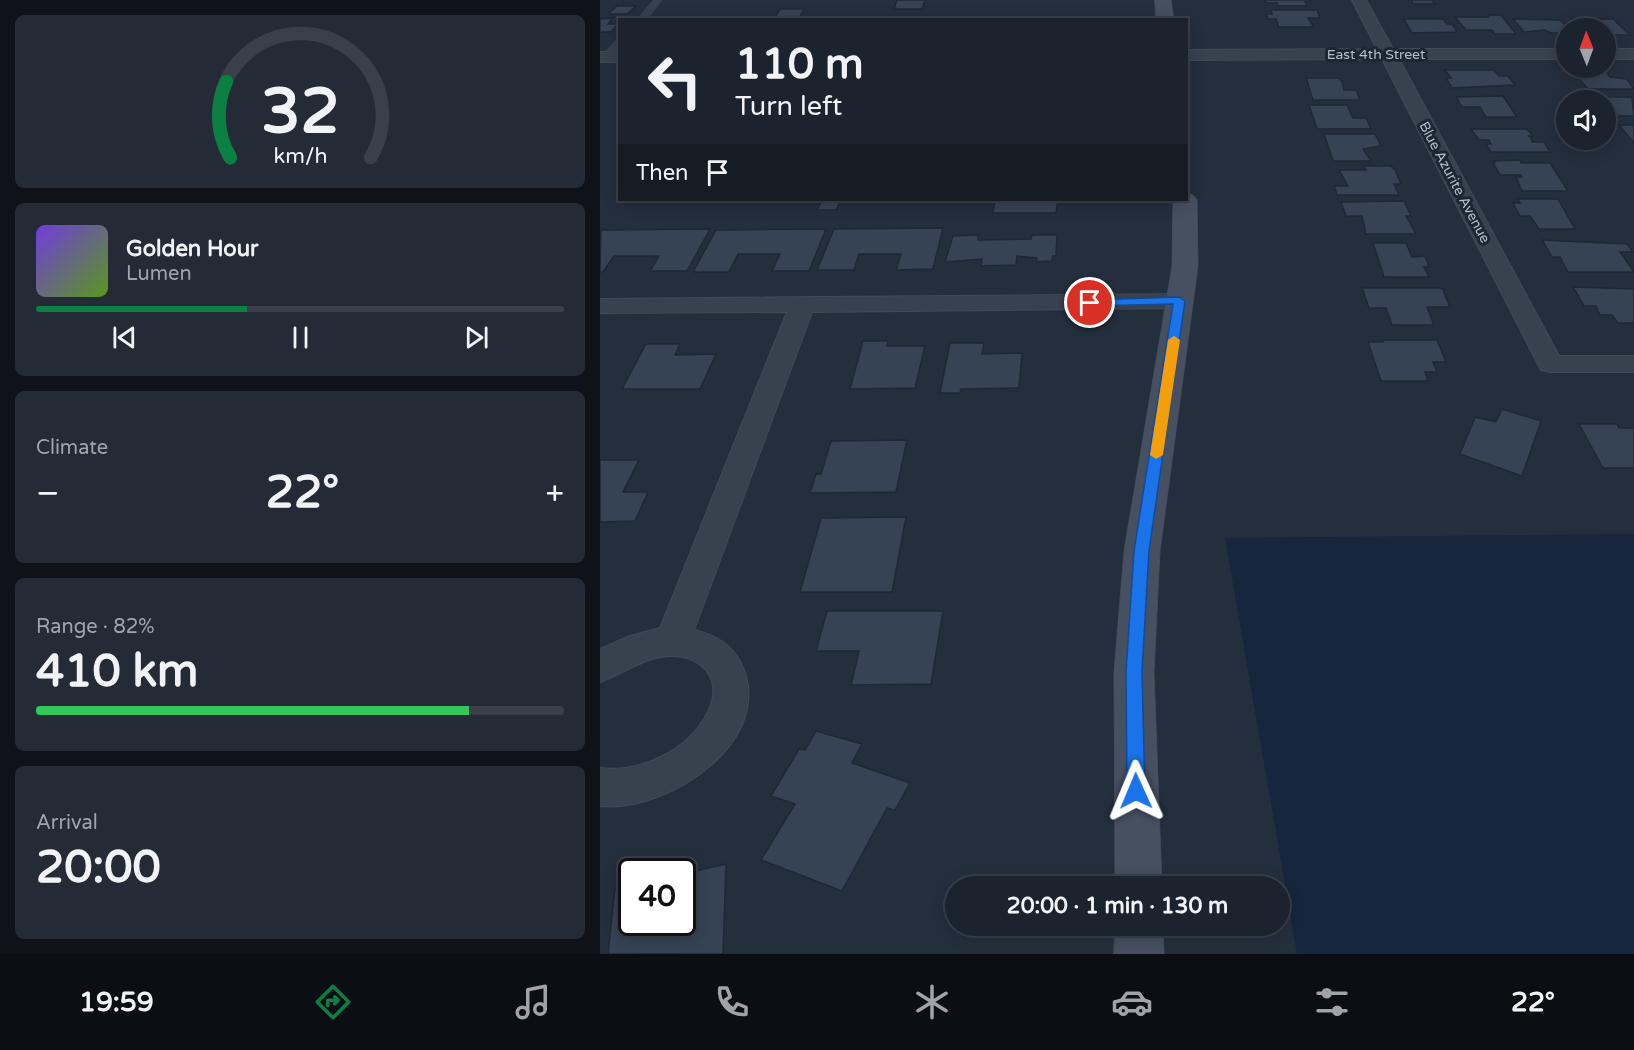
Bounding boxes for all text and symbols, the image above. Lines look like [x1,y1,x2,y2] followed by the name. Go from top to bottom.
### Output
[1556,18,1616,78] north arrow
[1556,18,1616,150] map controls
[735,39,864,90] text: 110 m
[636,42,714,120] icon: left
[1327,46,1426,63] street label: East 4th Street
[261,76,339,151] text: 32
[735,90,842,123] text: Turn left
[1556,90,1616,150] button: sound
[1415,119,1494,246] street label: Blue Azurite Avenue
[273,144,327,170] text: km/h
[701,156,734,189] icon: arrive
[636,160,689,186] text: Then
[126,236,258,262] text: Golden Hour
[126,262,192,286] text: Lumen
[1064,277,1115,328] pin
[1073,286,1106,319] icon: arrive
[108,321,141,354] icon: previous
[284,321,317,354] icon: pause
[460,321,493,354] icon: next
[36,436,108,460] text: Climate
[266,466,339,520] text: 22°
[36,474,60,513] text: −
[545,474,564,513] text: +
[36,615,155,639] text: Range · 82%
[36,645,198,699] text: 410 km
[1104,759,1168,823] position arrow
[36,811,98,835] text: Arrival
[36,841,161,895] text: 20:00
[618,858,696,936] speed limit sign: 40
[1007,893,1228,919] text: 20:00 · 1 min · 130 m
[312,981,354,1023] icon: directions
[512,981,554,1023] icon: music
[711,981,753,1023] icon: phone
[911,981,953,1023] icon: climate
[1111,981,1153,1023] icon: car
[1311,981,1353,1023] icon: filters
[79,986,154,1019] text: 19:59
[1511,986,1555,1019] text: 22°

